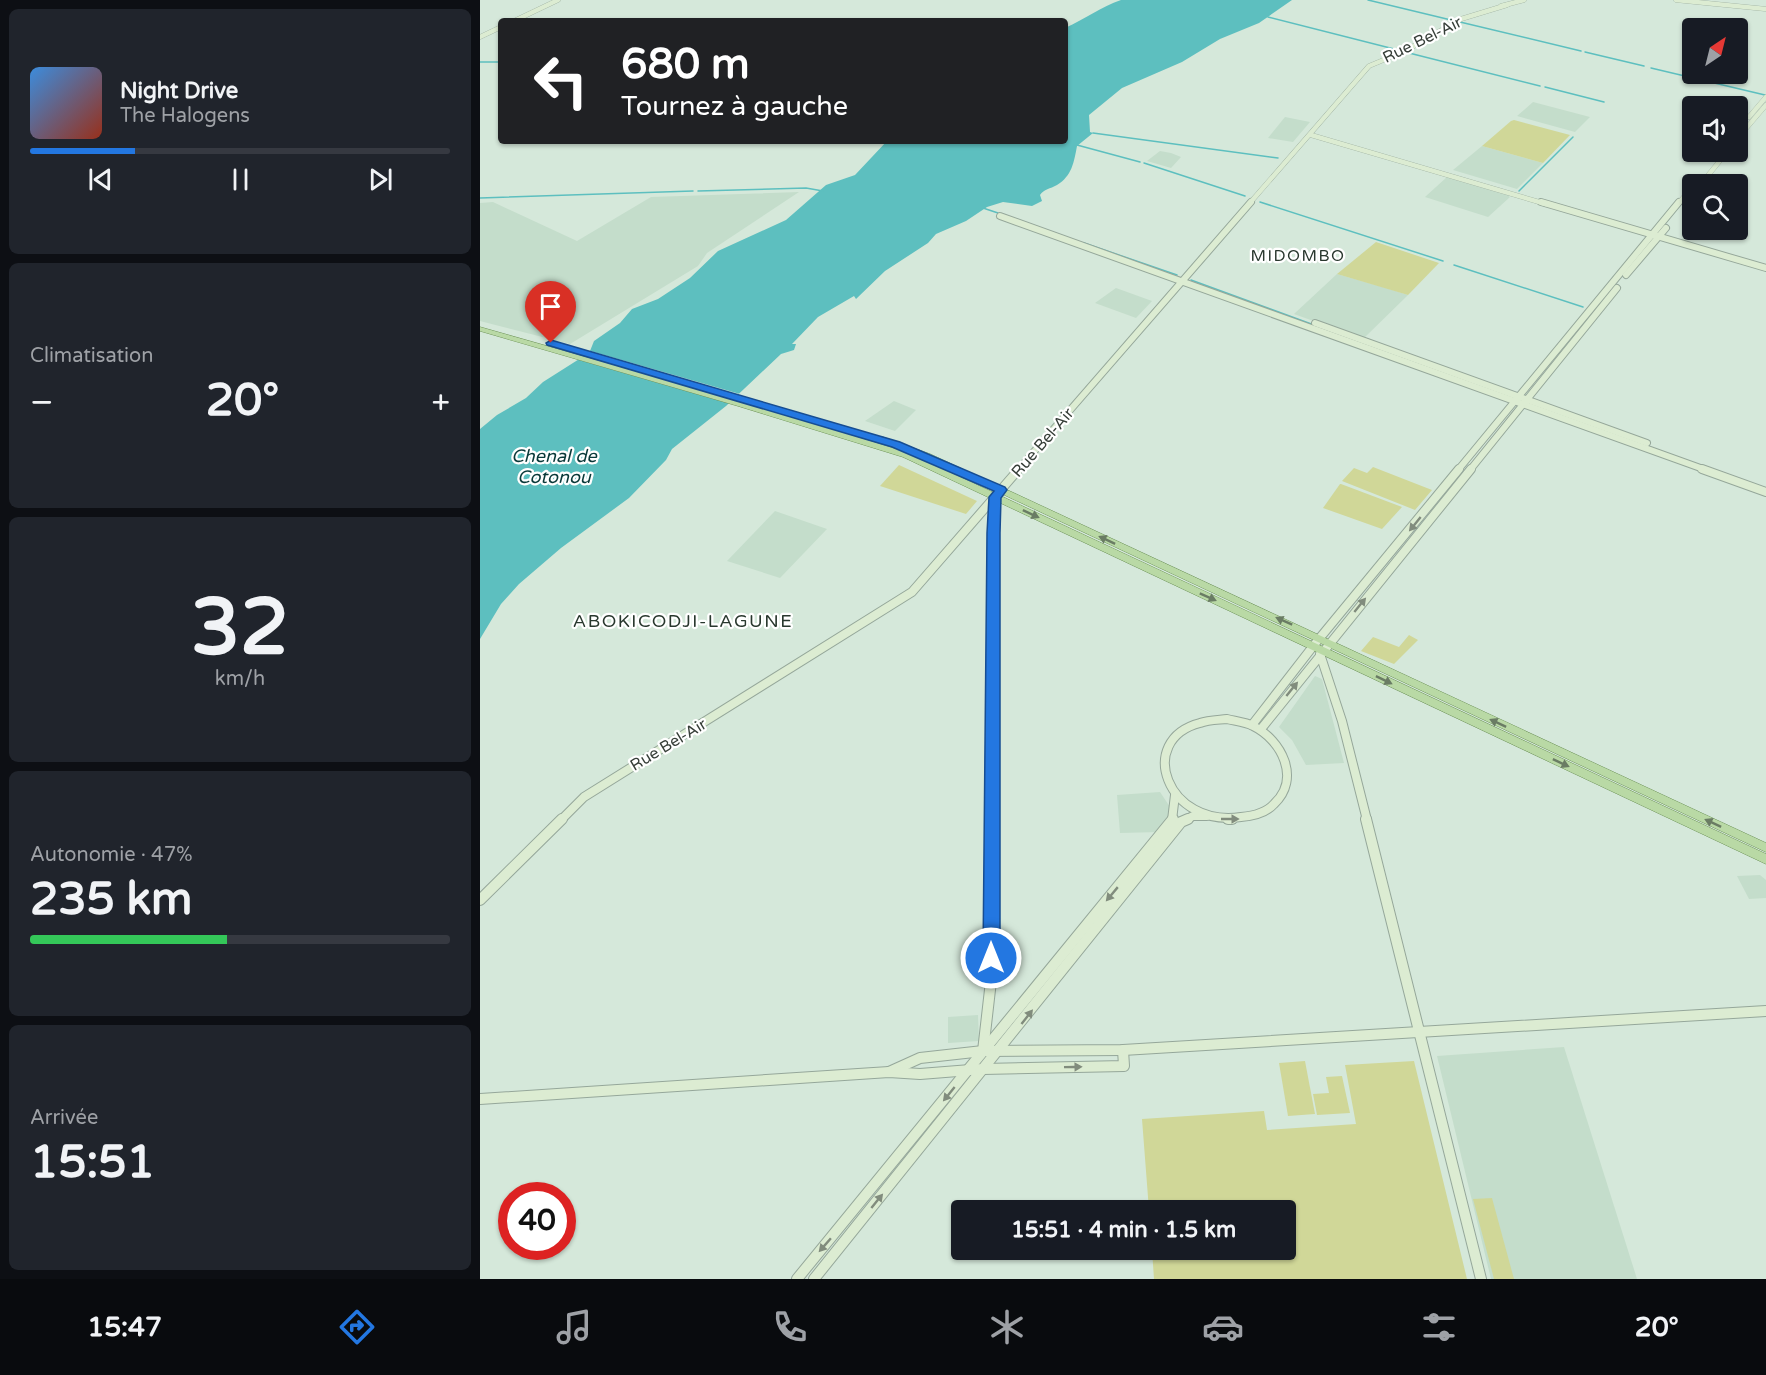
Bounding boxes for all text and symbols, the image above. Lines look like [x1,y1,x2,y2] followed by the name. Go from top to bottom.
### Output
[1380,12,1466,68] street label: Rue Bel-Air
[1682,18,1748,84] north arrow
[1682,18,1748,240] map controls
[621,39,750,90] text: 680 m
[522,42,600,120] icon: left
[120,78,238,104] text: Night Drive
[621,90,848,123] text: Tournez à gauche
[1682,96,1748,162] button: sound
[120,104,250,128] text: The Halogens
[84,163,117,196] icon: previous
[224,163,257,196] icon: pause
[364,163,397,196] icon: next
[1682,174,1748,240] button: search
[1250,246,1346,266] district label: MIDOMBO
[525,281,576,343] pin
[534,290,567,323] icon: arrive
[30,344,153,368] text: Climatisation
[206,374,279,428] text: 20°
[30,383,54,422] text: −
[431,383,450,422] text: +
[1007,403,1079,482] street label: Rue Bel-Air
[511,445,598,488] water label: Chenal de Cotonou
[1023,510,1040,519] one-way arrow
[1409,516,1422,532] one-way arrow
[1098,535,1115,544] one-way arrow
[191,581,289,675] text: 32
[1199,593,1216,602] one-way arrow
[1354,597,1366,612] one-way arrow
[573,610,793,632] district label: ABOKICODJI-LAGUNE
[1276,617,1293,626] one-way arrow
[215,667,265,691] text: km/h
[1376,675,1393,684] one-way arrow
[1285,682,1298,697] one-way arrow
[627,714,711,775] street label: Rue Bel-Air
[1490,718,1507,727] one-way arrow
[1552,758,1570,768] one-way arrow
[1220,814,1239,823] one-way arrow
[1705,819,1722,828] one-way arrow
[30,843,192,867] text: Autonomie · 47%
[30,873,192,927] text: 235 km
[1105,886,1118,902] one-way arrow
[959,926,1023,990] position arrow
[1020,1009,1033,1025] one-way arrow
[1064,1062,1083,1072] one-way arrow
[942,1086,955,1102] one-way arrow
[30,1106,98,1130] text: Arrivée
[30,1136,155,1190] text: 15:51
[498,1182,576,1260] speed limit sign: 40
[871,1193,884,1209] one-way arrow
[1011,1217,1236,1243] text: 15:51 · 4 min · 1.5 km
[819,1237,832,1252] one-way arrow
[336,1306,378,1348] icon: directions
[553,1306,595,1348] icon: music
[769,1306,811,1348] icon: phone
[986,1306,1028,1348] icon: climate
[1202,1306,1244,1348] icon: car
[1418,1306,1460,1348] icon: filters
[87,1311,162,1344] text: 15:47
[1635,1311,1679,1344] text: 20°

